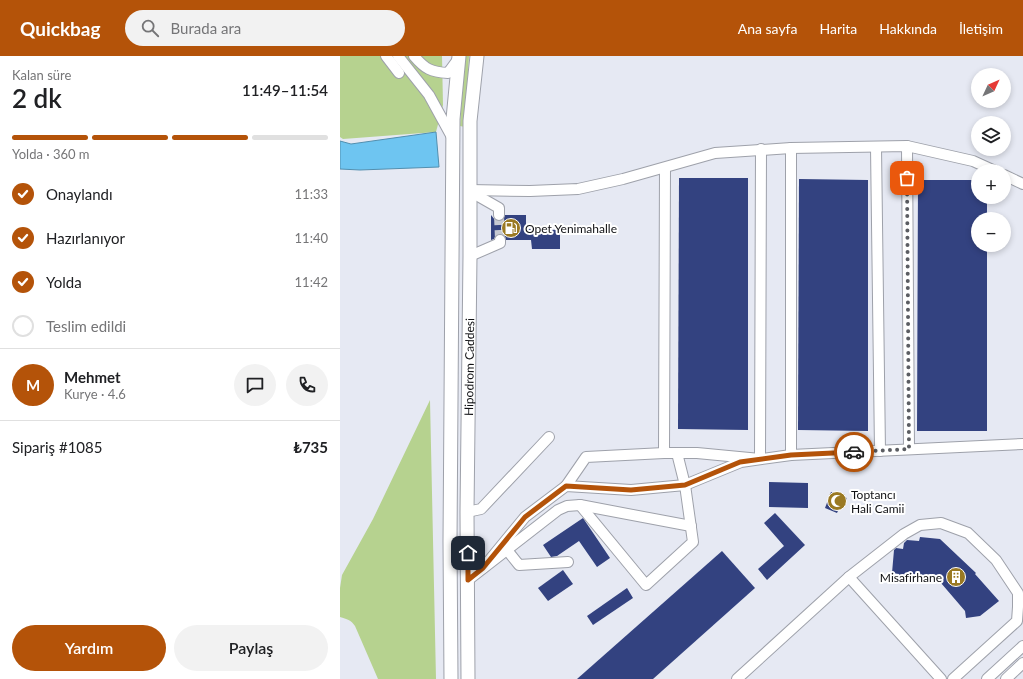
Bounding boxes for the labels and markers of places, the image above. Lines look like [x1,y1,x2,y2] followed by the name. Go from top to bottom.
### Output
[890,161,924,195] pin
[500,217,522,239] fuel station icon: Opet Yenimahalle
[525,221,617,236] place label: Opet Yenimahalle
[851,487,904,516] place label: Toptancı Hali Camii
[826,490,848,512] mosque icon: Toptancı Hali Camii
[451,536,485,570] pin
[945,566,967,588] building icon: Misafirhane
[880,570,942,585] place label: Misafirhane

